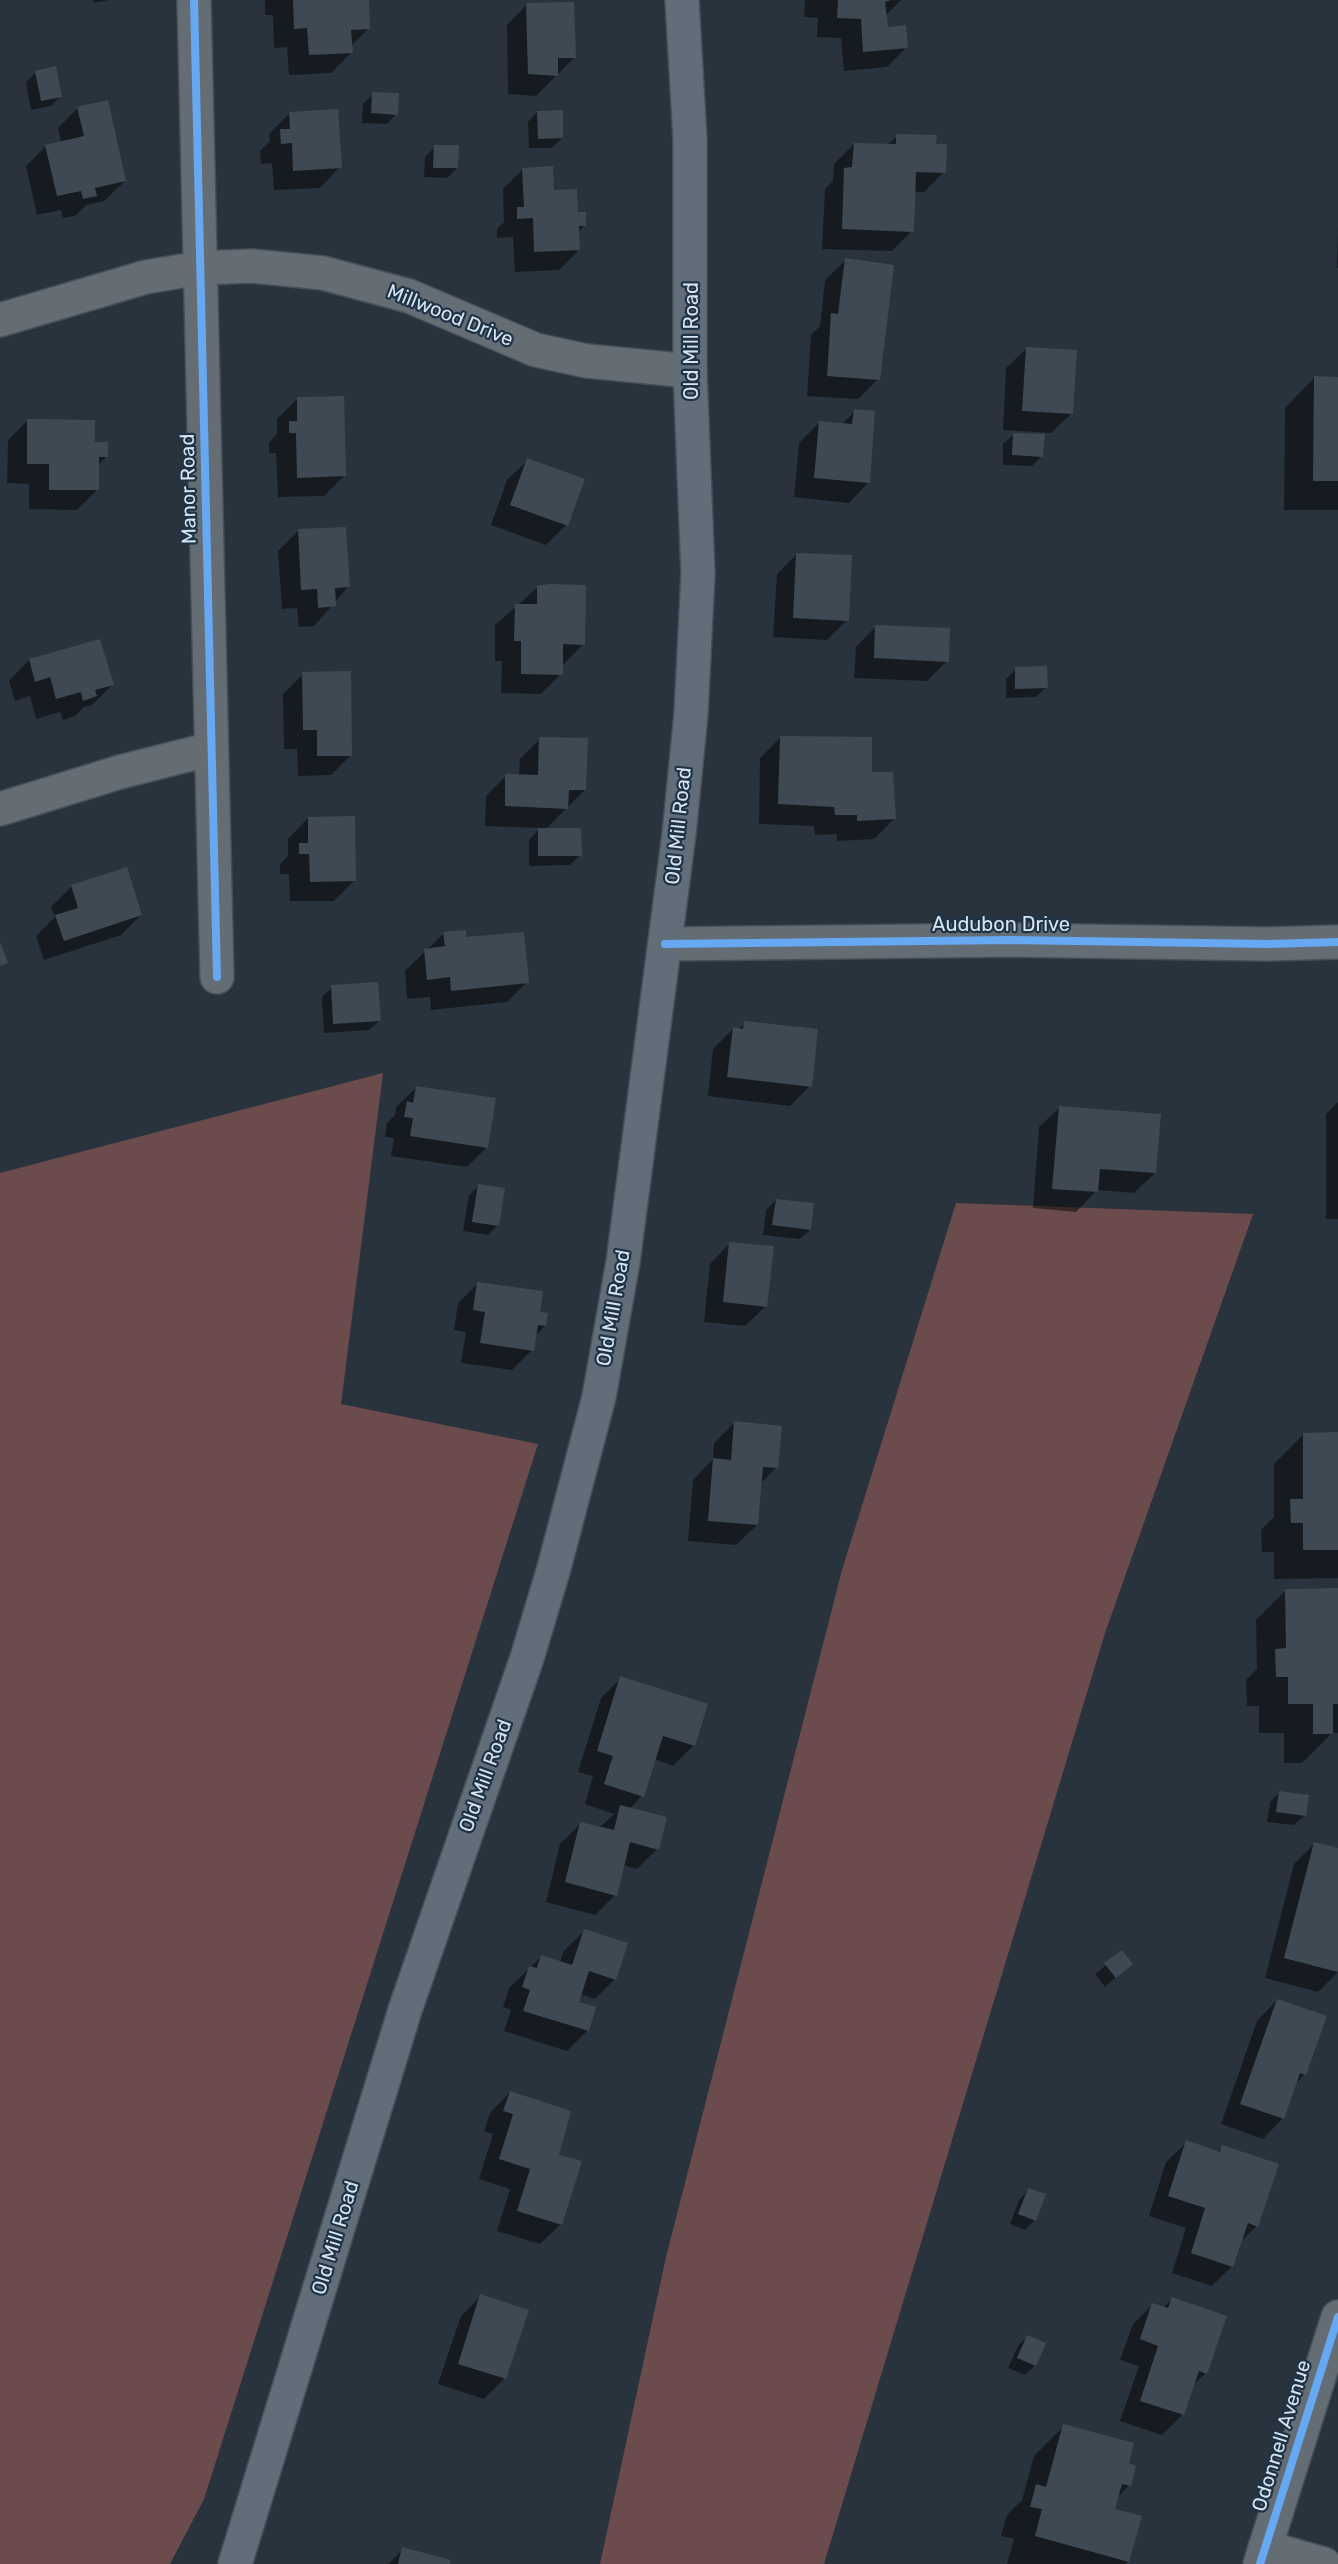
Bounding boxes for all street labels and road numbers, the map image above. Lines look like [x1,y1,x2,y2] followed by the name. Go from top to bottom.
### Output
[383,280,517,352] street label: Millwood Drive
[680,282,704,400] street label: Old Mill Road
[176,434,202,544] street label: Manor Road
[661,766,697,886] street label: Old Mill Road
[932,913,1070,937] street label: Audubon Drive
[592,1248,636,1368] street label: Old Mill Road
[455,1716,517,1836] street label: Old Mill Road
[307,2178,365,2298] street label: Old Mill Road
[1248,2357,1316,2515] street label: Odonnell Avenue

